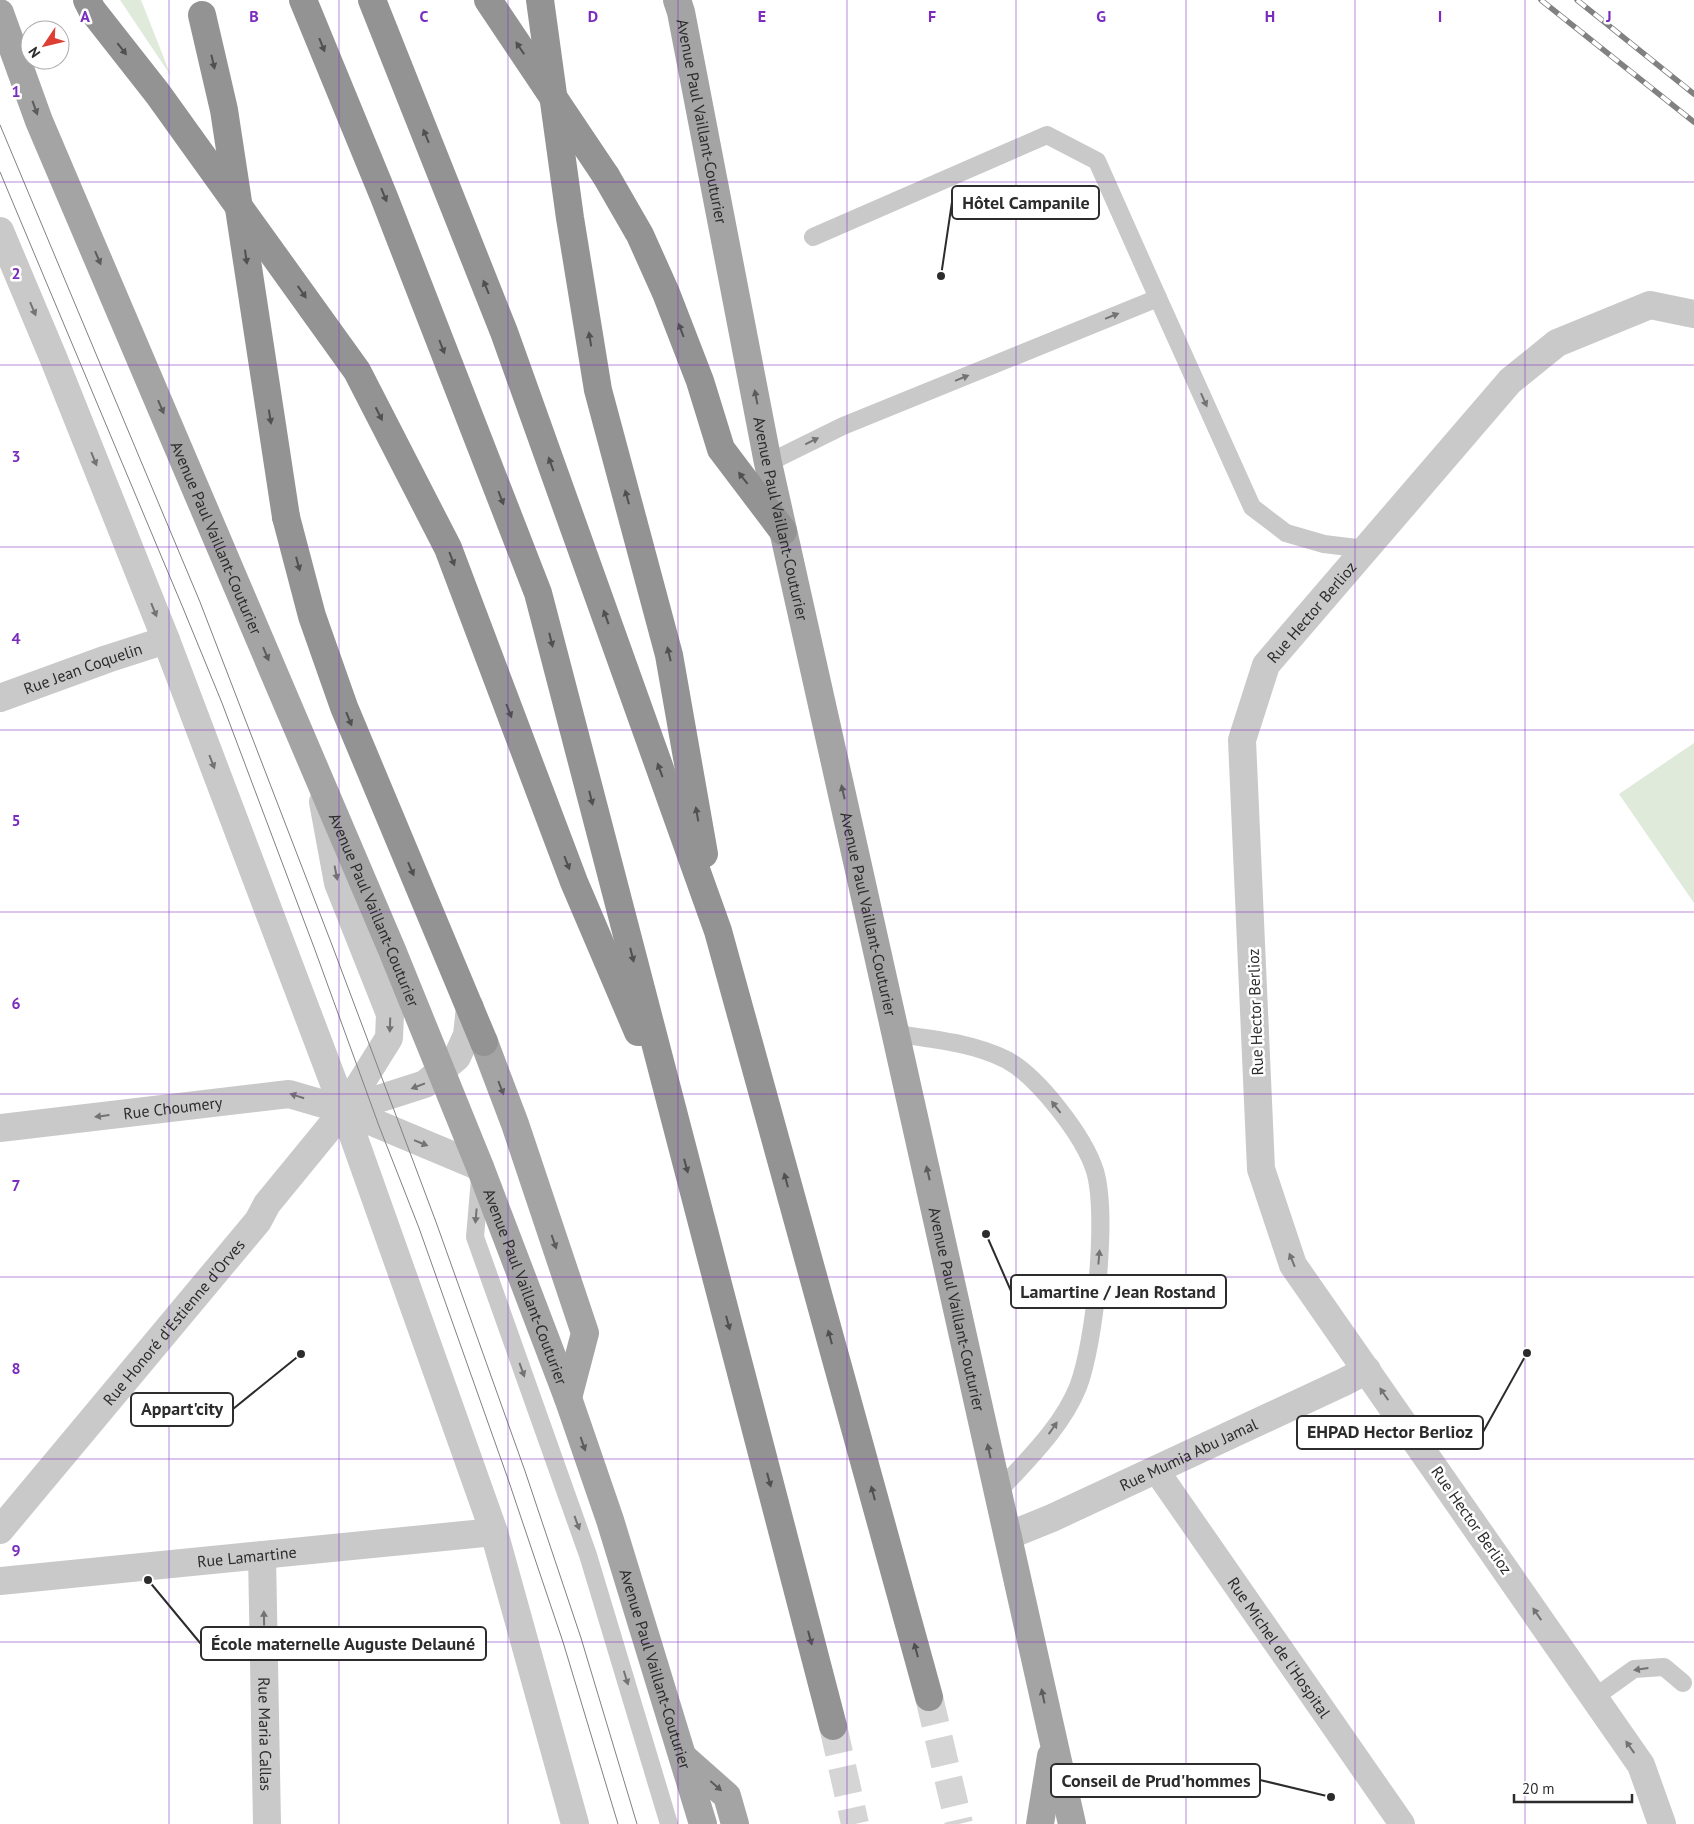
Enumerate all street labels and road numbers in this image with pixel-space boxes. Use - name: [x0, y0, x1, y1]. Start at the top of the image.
- street label: Avenue Paul Vaillant-Couturier: [673, 17, 732, 226]
- street label: Avenue Paul Vaillant-Couturier: [749, 415, 813, 623]
- street label: Avenue Paul Vaillant-Couturier: [167, 438, 267, 638]
- street label: Rue Hector Berlioz: [1262, 557, 1361, 667]
- street label: Rue Jean Coquelin: [21, 638, 145, 699]
- street label: Avenue Paul Vaillant-Couturier: [325, 810, 424, 1010]
- street label: Avenue Paul Vaillant-Couturier: [836, 810, 901, 1018]
- street label: Rue Hector Berlioz: [1243, 948, 1267, 1076]
- street label: Rue Choumery: [122, 1092, 224, 1123]
- street label: Avenue Paul Vaillant-Couturier: [479, 1186, 572, 1388]
- street label: Avenue Paul Vaillant-Couturier: [925, 1205, 990, 1414]
- street label: Rue Honoré d'Estienne d'Orves: [99, 1235, 249, 1409]
- street label: Rue Mumia Abu Jamal: [1116, 1414, 1261, 1495]
- street label: Rue Hector Berlioz: [1427, 1462, 1517, 1578]
- street label: Rue Lamartine: [196, 1542, 297, 1571]
- street label: Avenue Paul Vaillant-Couturier: [616, 1566, 696, 1772]
- street label: Rue Michel de l'Hospital: [1223, 1573, 1335, 1722]
- street label: Rue Maria Callas: [254, 1677, 276, 1791]

